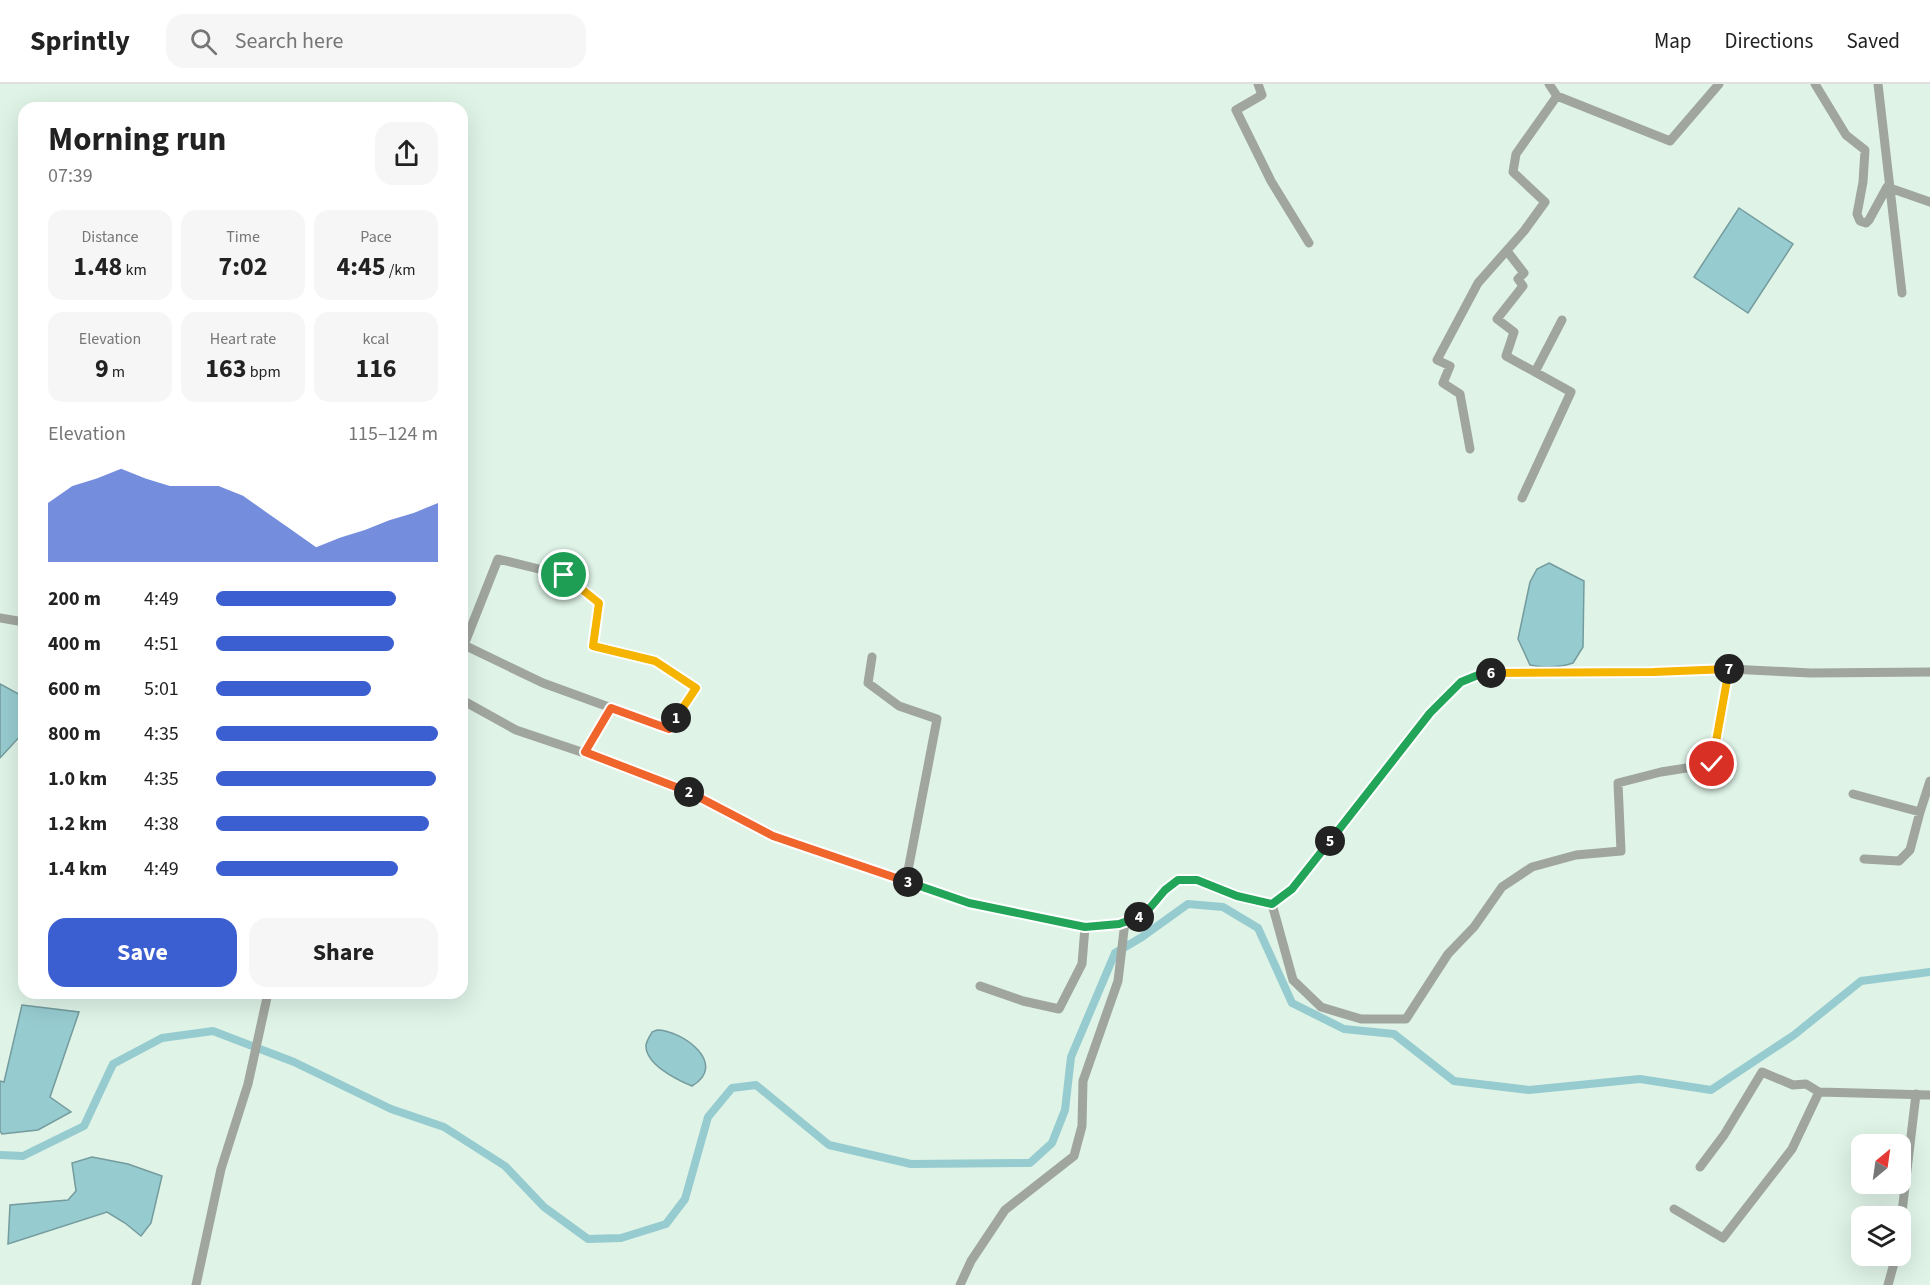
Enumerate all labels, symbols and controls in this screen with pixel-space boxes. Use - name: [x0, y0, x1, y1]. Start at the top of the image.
- search box: [166, 14, 586, 68]
- text: Sprintly: [30, 21, 130, 61]
- icon: search: [187, 25, 220, 58]
- text: Search here: [235, 25, 343, 57]
- text: Map: [1654, 26, 1692, 56]
- text: Directions: [1725, 26, 1813, 56]
- text: Saved: [1846, 26, 1900, 56]
- text: Morning run: [48, 116, 226, 163]
- button: share: [375, 122, 438, 185]
- text: 07:39: [48, 162, 93, 190]
- text: Distance: [82, 226, 138, 248]
- text: Time: [226, 226, 260, 248]
- text: Pace: [360, 226, 392, 248]
- text: 1.48: [73, 248, 122, 285]
- text: 7:02: [219, 248, 267, 285]
- text: 4:45: [337, 248, 386, 285]
- text: km: [122, 259, 147, 281]
- text: /km: [386, 259, 415, 281]
- text: Elevation: [79, 328, 141, 350]
- text: Heart rate: [210, 328, 276, 350]
- text: kcal: [363, 328, 389, 350]
- text: 9: [95, 350, 109, 387]
- text: 163: [205, 350, 246, 387]
- text: 116: [355, 350, 397, 387]
- text: m: [109, 361, 125, 383]
- text: bpm: [246, 361, 281, 383]
- text: Elevation: [48, 420, 126, 448]
- text: 115–124 m: [348, 420, 438, 448]
- pin: [538, 549, 589, 600]
- icon: arrive: [547, 558, 580, 591]
- text: 200 m: [48, 585, 101, 613]
- text: 4:49: [144, 585, 179, 613]
- text: 400 m: [48, 630, 101, 658]
- text: 4:51: [144, 630, 179, 658]
- pin: 7: [1714, 654, 1744, 684]
- pin: 6: [1476, 658, 1506, 688]
- text: 7: [1725, 658, 1733, 680]
- text: 6: [1487, 662, 1495, 684]
- text: 600 m: [48, 675, 101, 703]
- text: 5:01: [144, 675, 179, 703]
- pin: 1: [661, 703, 691, 733]
- text: 1: [672, 707, 680, 729]
- text: 800 m: [48, 720, 101, 748]
- text: 4:35: [144, 720, 179, 748]
- pin: [1686, 738, 1737, 789]
- icon: check: [1695, 747, 1728, 780]
- text: 1.0 km: [48, 765, 107, 793]
- text: 4:35: [144, 765, 179, 793]
- pin: 2: [674, 777, 704, 807]
- text: 2: [685, 781, 693, 803]
- text: 1.2 km: [48, 810, 107, 838]
- text: 4:38: [144, 810, 179, 838]
- pin: 5: [1315, 826, 1345, 856]
- text: 5: [1326, 830, 1334, 852]
- text: 1.4 km: [48, 855, 107, 883]
- text: 4:49: [144, 855, 179, 883]
- pin: 3: [893, 867, 923, 897]
- text: 3: [904, 871, 912, 893]
- pin: 4: [1124, 902, 1154, 932]
- text: 4: [1135, 906, 1143, 928]
- button: Save: [48, 918, 237, 987]
- button: Share: [249, 918, 438, 987]
- north arrow: [1851, 1134, 1911, 1194]
- map controls: [1851, 1134, 1911, 1266]
- button: layers: [1851, 1206, 1911, 1266]

